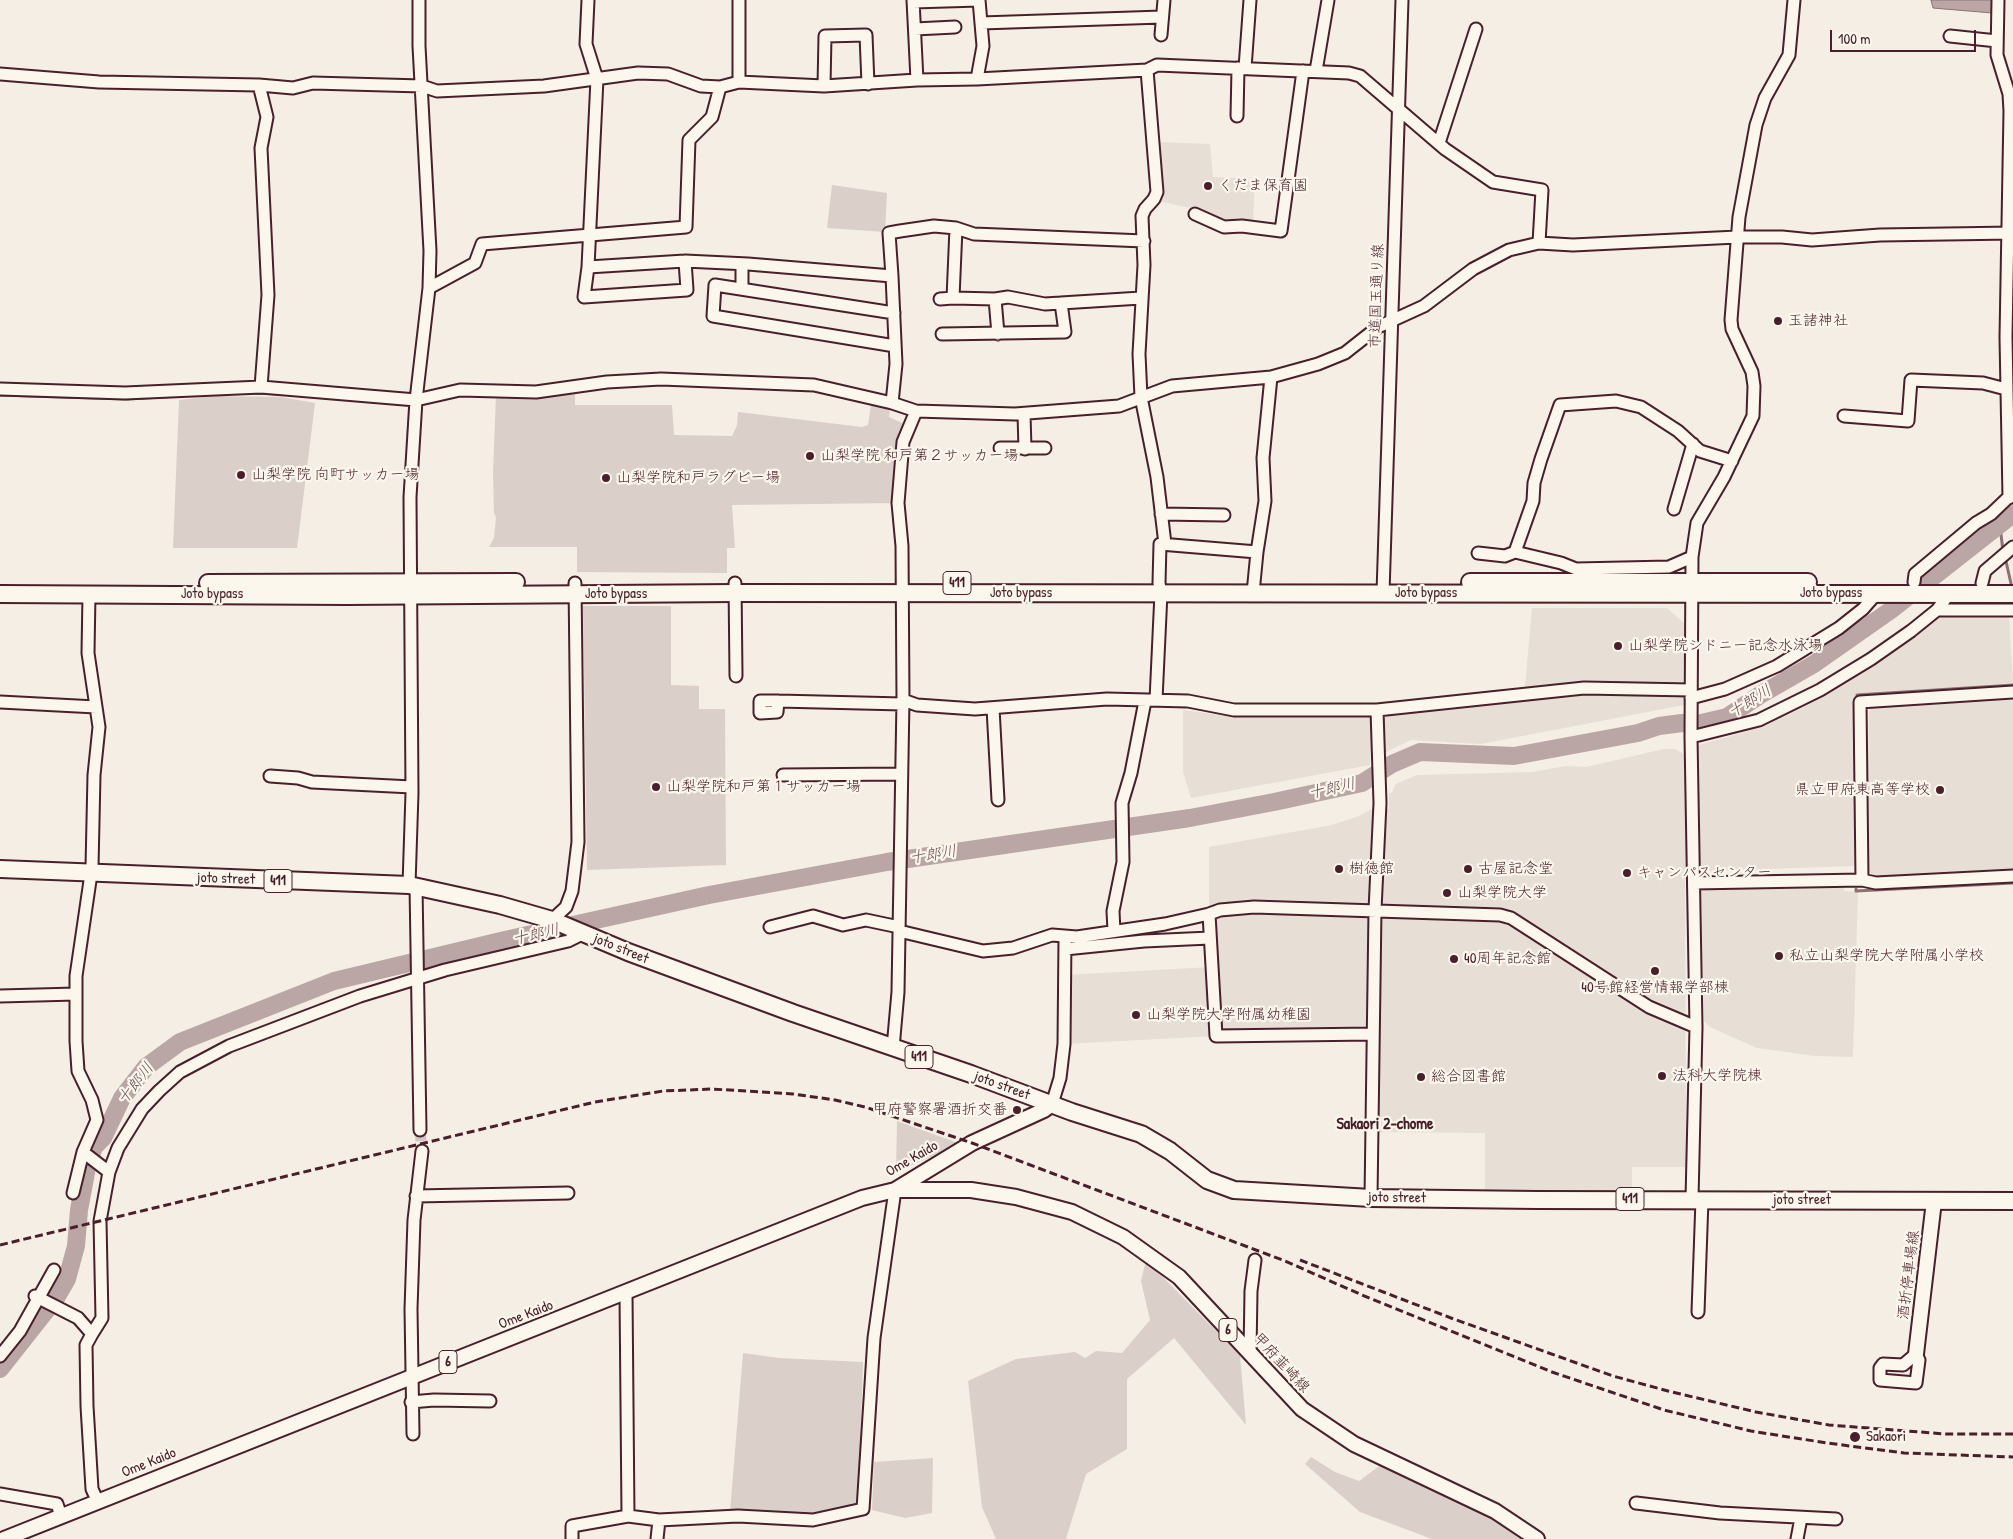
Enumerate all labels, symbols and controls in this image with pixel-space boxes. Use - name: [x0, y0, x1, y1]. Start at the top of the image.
- scale bar: [1833, 20, 1979, 52]
- text: 100 m: [1838, 28, 1871, 49]
- place label: くだま保育園: [1218, 177, 1308, 195]
- marker: くだま保育園: [1202, 180, 1214, 192]
- street label: 市道国玉通り線: [1366, 243, 1388, 349]
- place label: 玉諸神社: [1788, 312, 1848, 330]
- marker: 玉諸神社: [1772, 315, 1784, 327]
- place label: 山梨学院 和戸第２サッカー場: [820, 447, 1018, 465]
- marker: 山梨学院 和戸第２サッカー場: [804, 450, 816, 462]
- place label: 山梨学院 向町サッカー場: [251, 466, 419, 484]
- marker: 山梨学院 向町サッカー場: [235, 469, 247, 481]
- place label: 山梨学院和戸ラグビー場: [616, 469, 780, 487]
- marker: 山梨学院和戸ラグビー場: [600, 472, 612, 484]
- road number: 411: [943, 572, 971, 594]
- street label: Joto bypass: [990, 584, 1052, 602]
- street label: Joto bypass: [1395, 584, 1457, 602]
- street label: Joto bypass: [1800, 584, 1862, 602]
- street label: Joto bypass: [181, 585, 243, 603]
- street label: Joto bypass: [585, 585, 647, 603]
- place label: 山梨学院シドニー記念水泳場: [1628, 637, 1823, 655]
- marker: 山梨学院シドニー記念水泳場: [1612, 640, 1624, 652]
- water label: 十郎川: [1725, 681, 1775, 723]
- water label: 十郎川: [1306, 774, 1358, 804]
- place label: 山梨学院和戸第１サッカー場: [666, 778, 861, 796]
- marker: 山梨学院和戸第１サッカー場: [650, 781, 662, 793]
- place label: 県立甲府東高等学校: [1795, 781, 1930, 799]
- marker: 県立甲府東高等学校: [1934, 784, 1946, 796]
- water label: 十郎川: [908, 842, 958, 868]
- place label: 樹徳館: [1349, 860, 1394, 878]
- place label: 古屋記念堂: [1478, 860, 1553, 878]
- marker: 樹徳館: [1333, 863, 1345, 875]
- marker: 古屋記念堂: [1462, 863, 1474, 875]
- place label: キャンパスセンター: [1637, 864, 1772, 882]
- marker: キャンパスセンター: [1621, 867, 1633, 879]
- street label: joto street: [197, 869, 255, 889]
- road number: 411: [264, 869, 292, 892]
- place label: 山梨学院大学: [1457, 884, 1547, 902]
- marker: 山梨学院大学: [1441, 887, 1453, 899]
- water label: 十郎川: [510, 920, 562, 950]
- street label: joto street: [591, 930, 651, 968]
- place label: 私立山梨学院大学附属小学校: [1789, 947, 1984, 965]
- place label: 40周年記念館: [1464, 950, 1551, 968]
- marker: 私立山梨学院大学附属小学校: [1773, 950, 1785, 962]
- marker: 40周年記念館: [1448, 953, 1460, 965]
- marker: 40号館経営情報学部棟: [1649, 965, 1661, 977]
- place label: 40号館経営情報学部棟: [1581, 979, 1729, 997]
- place label: 山梨学院大学附属幼稚園: [1146, 1006, 1311, 1024]
- marker: 山梨学院大学附属幼稚園: [1130, 1009, 1142, 1021]
- road number: 411: [905, 1046, 933, 1068]
- water label: 十郎川: [114, 1059, 158, 1109]
- place label: 法科大学院棟: [1672, 1067, 1762, 1085]
- street label: joto street: [972, 1068, 1032, 1104]
- place label: 総合図書館: [1431, 1068, 1506, 1086]
- marker: 法科大学院棟: [1656, 1070, 1668, 1082]
- marker: 総合図書館: [1415, 1071, 1427, 1083]
- place label: 甲府警察署酒折交番: [872, 1101, 1007, 1119]
- marker: 甲府警察署酒折交番: [1011, 1104, 1023, 1116]
- district label: Sakaori 2-chome: [1337, 1115, 1433, 1135]
- street label: Ome Kaido: [883, 1137, 941, 1181]
- street label: joto street: [1368, 1188, 1426, 1208]
- road number: 411: [1616, 1188, 1644, 1210]
- street label: joto street: [1773, 1191, 1831, 1209]
- street label: 酒折停車場線: [1895, 1229, 1923, 1321]
- street label: Ome Kaido: [496, 1296, 556, 1334]
- road number: 6: [1219, 1318, 1237, 1342]
- street label: 甲府韮崎線: [1249, 1329, 1313, 1397]
- road number: 6: [439, 1350, 457, 1374]
- place label: Sakaori: [1866, 1428, 1906, 1446]
- marker: Sakaori: [1848, 1430, 1862, 1444]
- street label: Ome Kaido: [119, 1444, 179, 1482]

